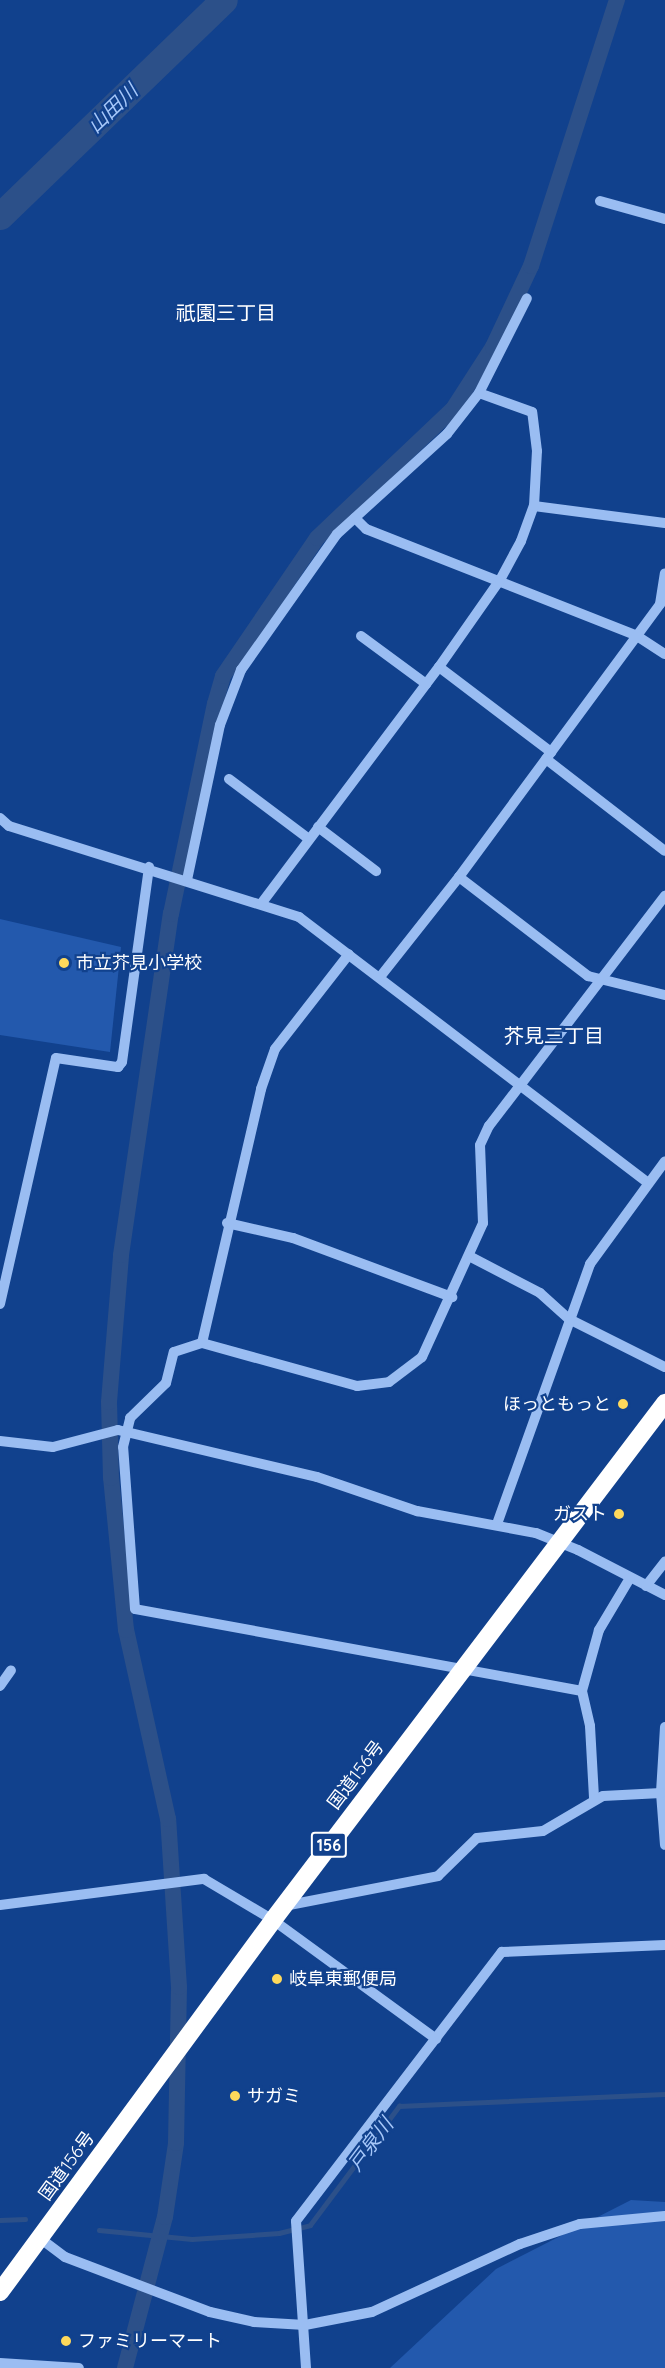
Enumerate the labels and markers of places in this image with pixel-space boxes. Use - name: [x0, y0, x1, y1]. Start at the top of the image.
- place label: 市立芥見小学校: [76, 952, 202, 974]
- marker: 市立芥見小学校: [57, 956, 71, 970]
- place label: ほっともっと: [503, 1393, 611, 1415]
- marker: ほっともっと: [616, 1397, 630, 1411]
- place label: ガスト: [553, 1503, 607, 1525]
- marker: ガスト: [612, 1507, 626, 1521]
- place label: 岐阜東郵便局: [289, 1968, 397, 1990]
- marker: 岐阜東郵便局: [270, 1972, 284, 1986]
- place label: サガミ: [247, 2085, 301, 2107]
- marker: サガミ: [228, 2089, 242, 2103]
- place label: ファミリーマート: [78, 2330, 222, 2352]
- marker: ファミリーマート: [59, 2334, 73, 2348]

